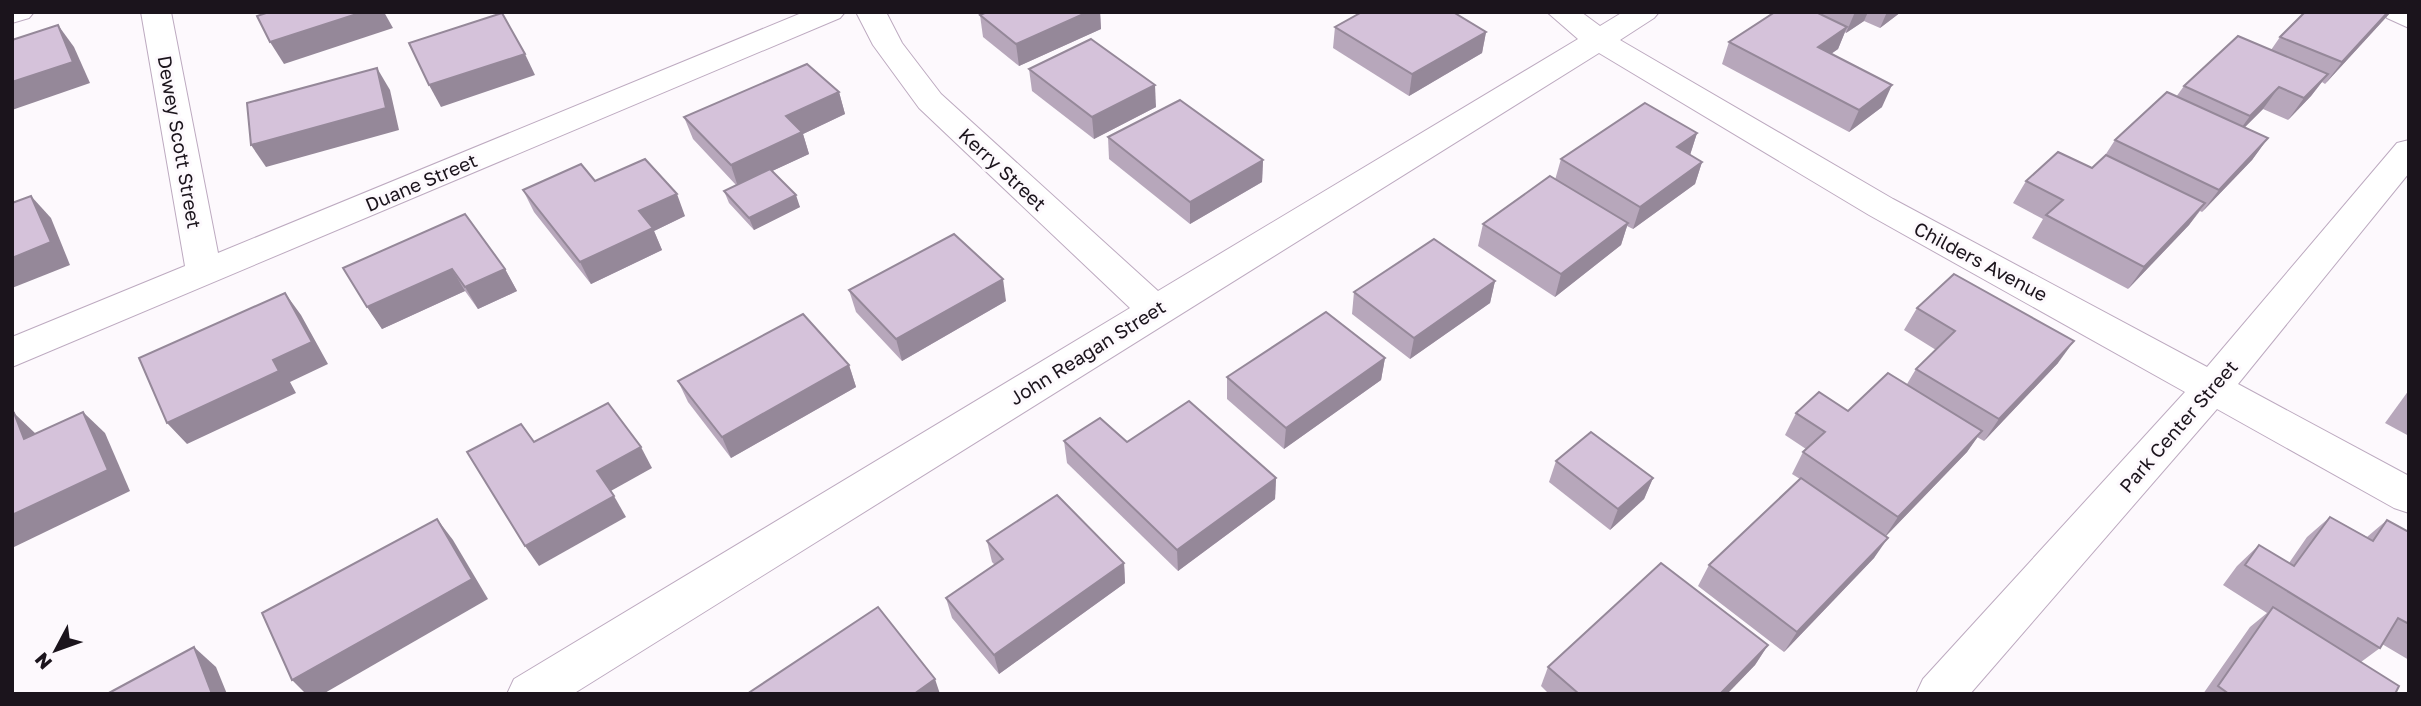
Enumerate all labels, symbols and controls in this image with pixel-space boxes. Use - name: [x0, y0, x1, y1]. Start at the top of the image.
- street label: Dewey Scott Street: [153, 54, 207, 230]
- street label: Kerry Street: [955, 123, 1051, 215]
- street label: Duane Street: [362, 148, 480, 216]
- street label: Childers Avenue: [1910, 216, 2052, 306]
- street label: John Reagan Street: [1005, 295, 1169, 409]
- street label: Park Center Street: [2114, 355, 2242, 497]
- north arrow: [21, 615, 91, 685]
- text: N: [29, 648, 56, 674]

